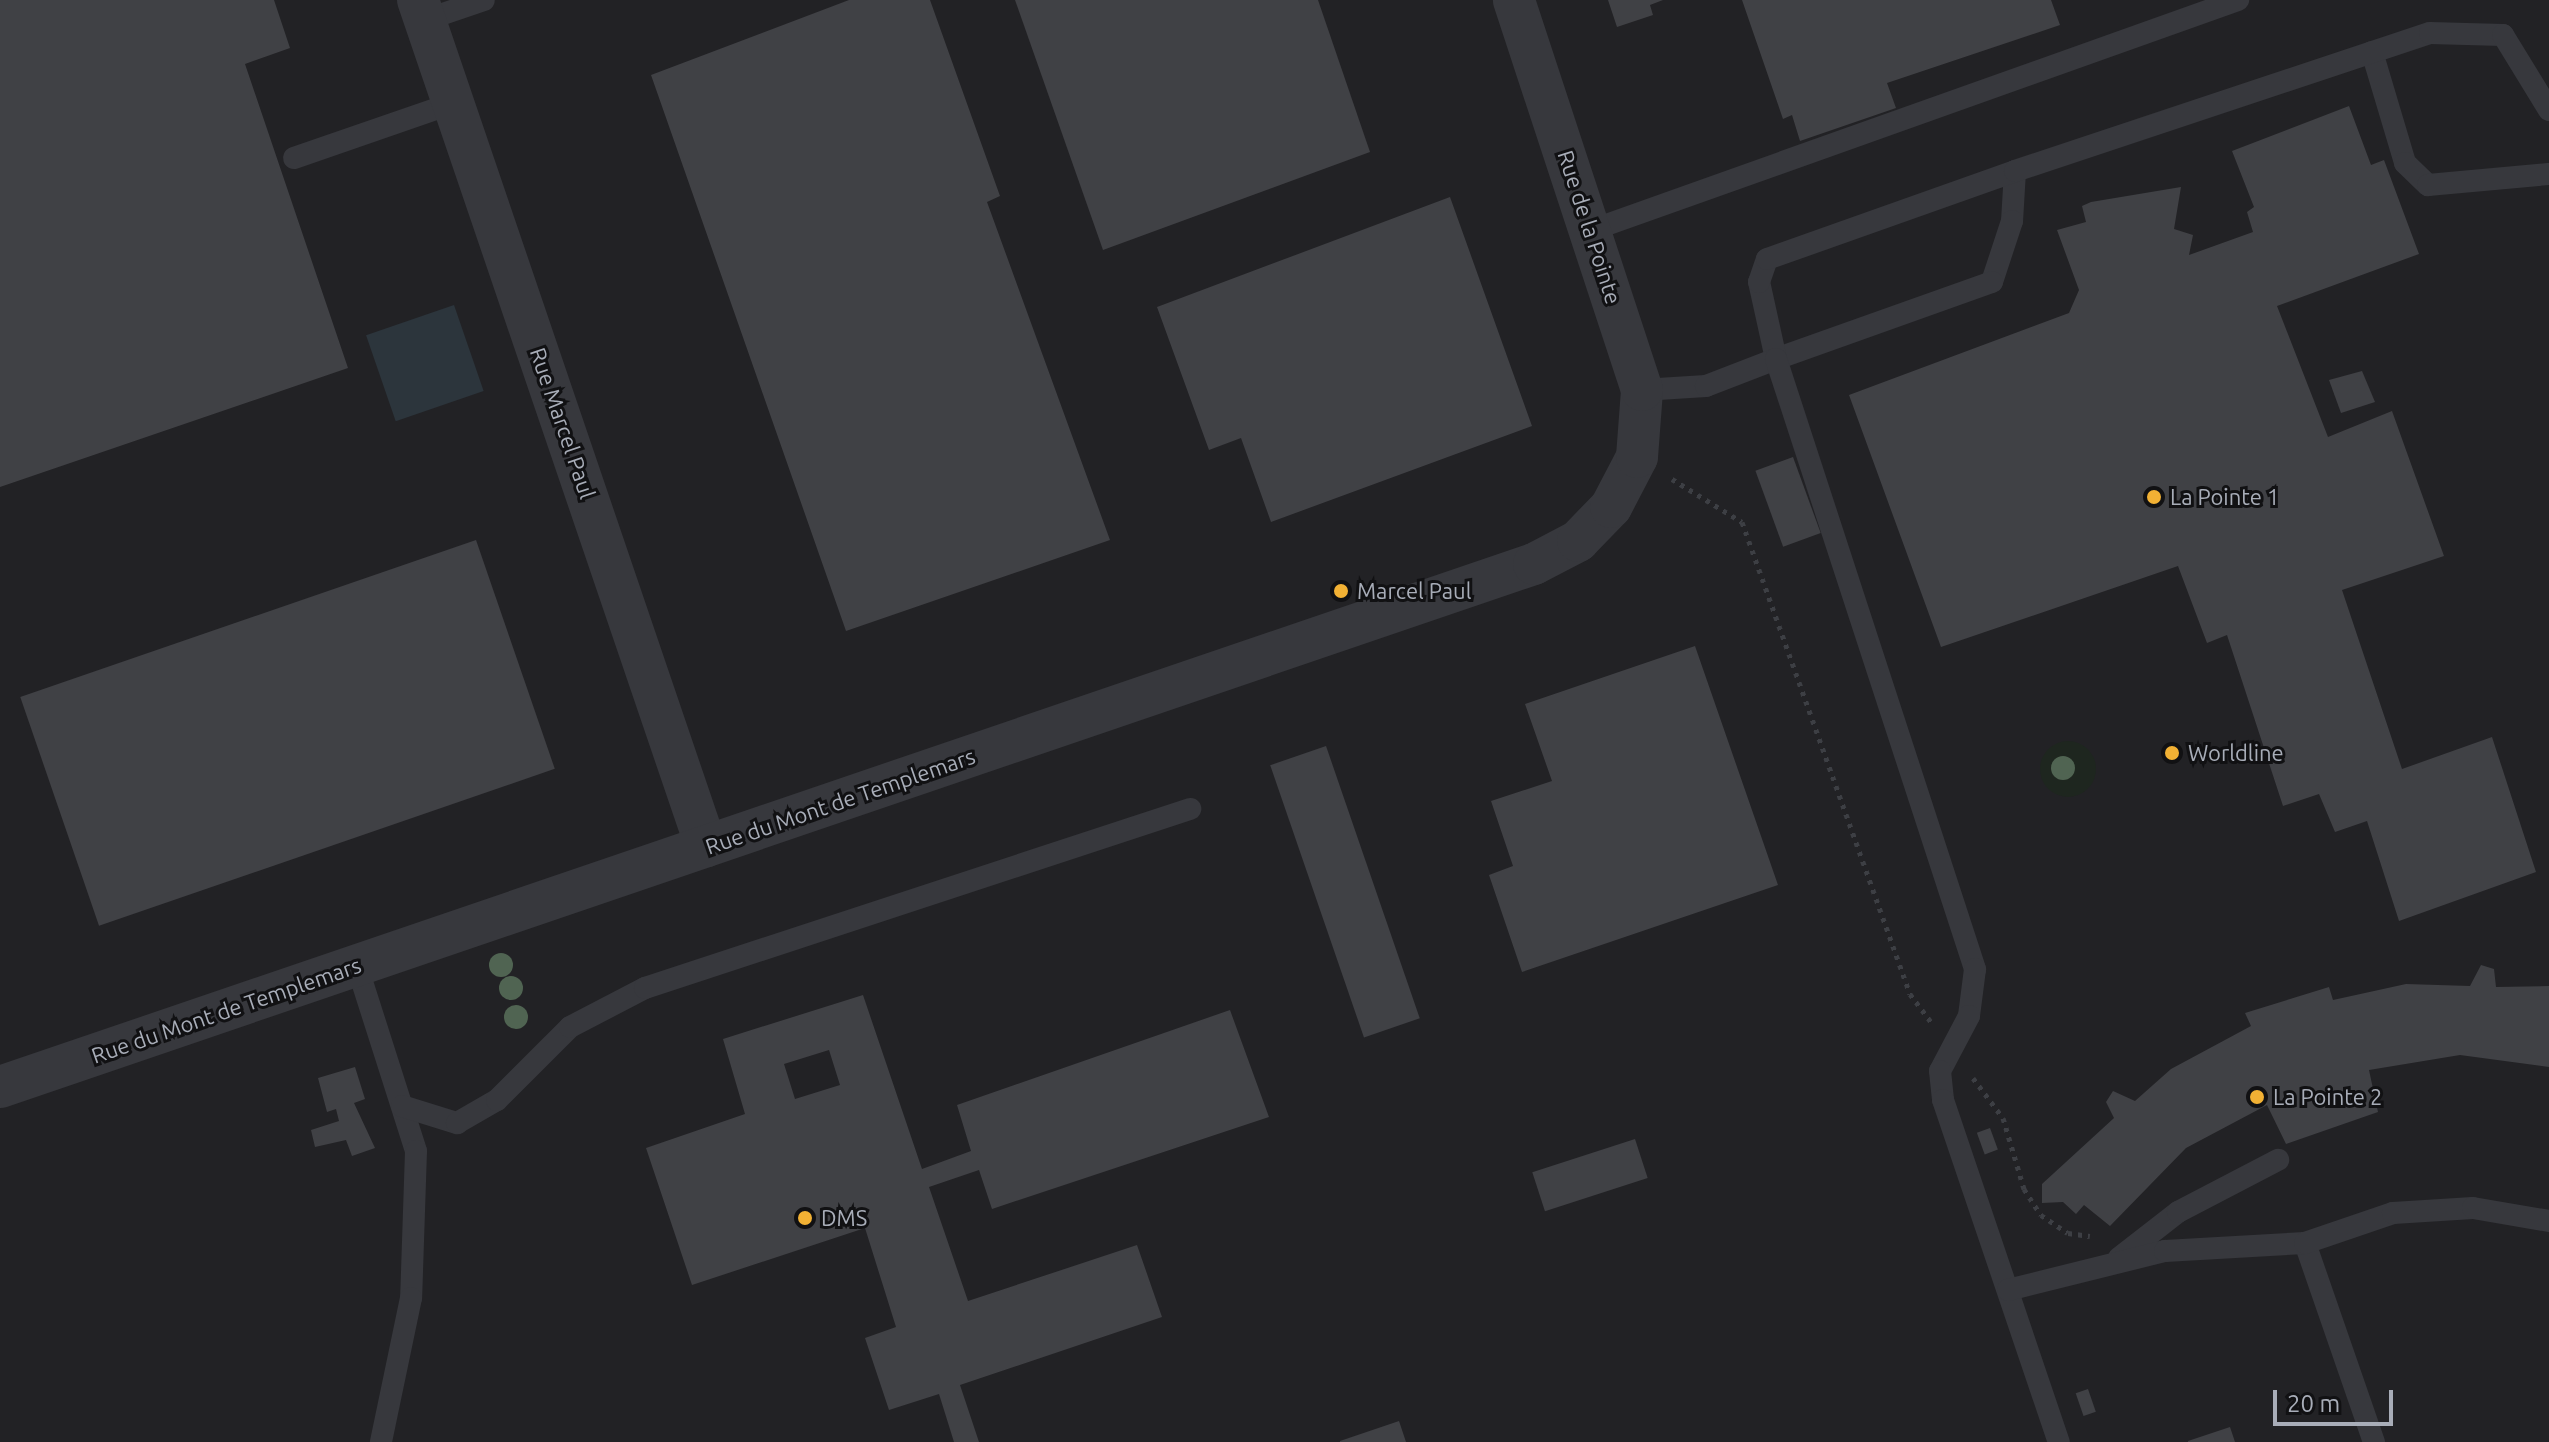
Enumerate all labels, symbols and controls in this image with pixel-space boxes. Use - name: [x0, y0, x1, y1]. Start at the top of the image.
- street label: Rue de la Pointe: [1553, 147, 1627, 307]
- street label: Rue Marcel Paul: [525, 344, 601, 502]
- place label: La Pointe 1: [2170, 484, 2279, 510]
- marker: La Pointe 1: [2145, 488, 2163, 506]
- place label: Marcel Paul: [1357, 578, 1471, 604]
- marker: Marcel Paul: [1332, 582, 1350, 600]
- place label: Worldline: [2188, 740, 2284, 766]
- street label: Rue du Mont de Templemars: [702, 742, 978, 860]
- marker: Worldline: [2163, 744, 2181, 762]
- street label: Rue du Mont de Templemars: [88, 951, 364, 1069]
- place label: La Pointe 2: [2273, 1084, 2382, 1110]
- marker: La Pointe 2: [2248, 1088, 2266, 1106]
- place label: DMS: [821, 1205, 867, 1231]
- marker: DMS: [796, 1209, 814, 1227]
- scale bar: [2277, 1374, 2397, 1424]
- text: 20 m: [2287, 1390, 2340, 1417]

